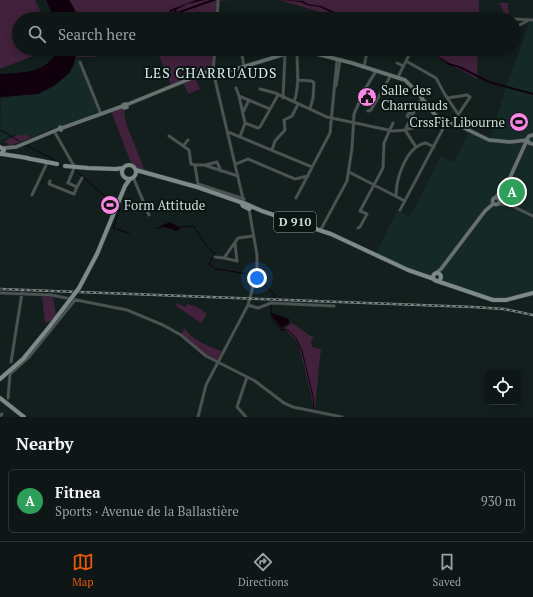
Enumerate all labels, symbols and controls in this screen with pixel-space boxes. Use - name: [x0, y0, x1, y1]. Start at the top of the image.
- search box: [12, 12, 521, 56]
- icon: search: [26, 23, 48, 45]
- text: Search here: [58, 24, 136, 44]
- district label: LES CHARRUAUDS: [144, 63, 278, 82]
- place label: Salle des Charruauds: [381, 81, 448, 114]
- public building icon: Salle des Charruauds: [356, 86, 378, 108]
- sports icon: CrssFit Libourne: [508, 111, 530, 133]
- place label: CrssFit Libourne: [409, 113, 505, 131]
- pin: A: [499, 177, 525, 207]
- sports icon: Form Attitude: [99, 194, 121, 216]
- place label: Form Attitude: [124, 196, 205, 214]
- road number: D 910: [274, 212, 316, 232]
- your location: [247, 268, 267, 288]
- map controls: [485, 369, 521, 405]
- button: locate: [485, 369, 521, 405]
- text: Nearby: [16, 432, 74, 455]
- text: Fitnea: [55, 482, 101, 502]
- text: A: [25, 492, 35, 510]
- text: 930 m: [481, 492, 516, 510]
- text: Sports · Avenue de la Ballastière: [55, 502, 239, 520]
- tab: Map: [72, 551, 94, 589]
- tab: Directions: [238, 551, 289, 589]
- tab: Saved: [433, 551, 461, 589]

